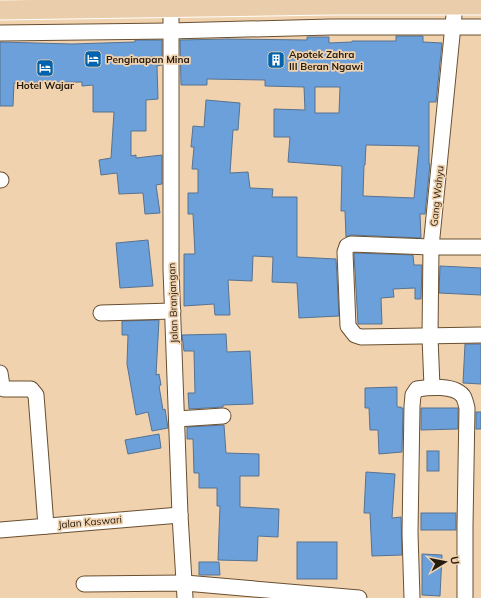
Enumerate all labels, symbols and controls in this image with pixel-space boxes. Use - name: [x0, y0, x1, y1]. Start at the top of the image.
- place label: Apotek Zahra III Beran Ngawi: [289, 48, 363, 73]
- hotel icon: Penginapan Mina: [83, 49, 103, 69]
- building icon: Apotek Zahra III Beran Ngawi: [266, 50, 286, 70]
- place label: Penginapan Mina: [106, 53, 190, 66]
- hotel icon: Hotel Wajar: [35, 58, 55, 78]
- place label: Hotel Wajar: [16, 79, 74, 92]
- street label: Gang Wahyu: [427, 165, 447, 227]
- street label: Jalan Branjangan: [165, 262, 181, 343]
- street label: Jalan Kaswari: [58, 513, 122, 531]
- north arrow: [425, 542, 465, 582]
- text: U: [447, 555, 462, 565]

